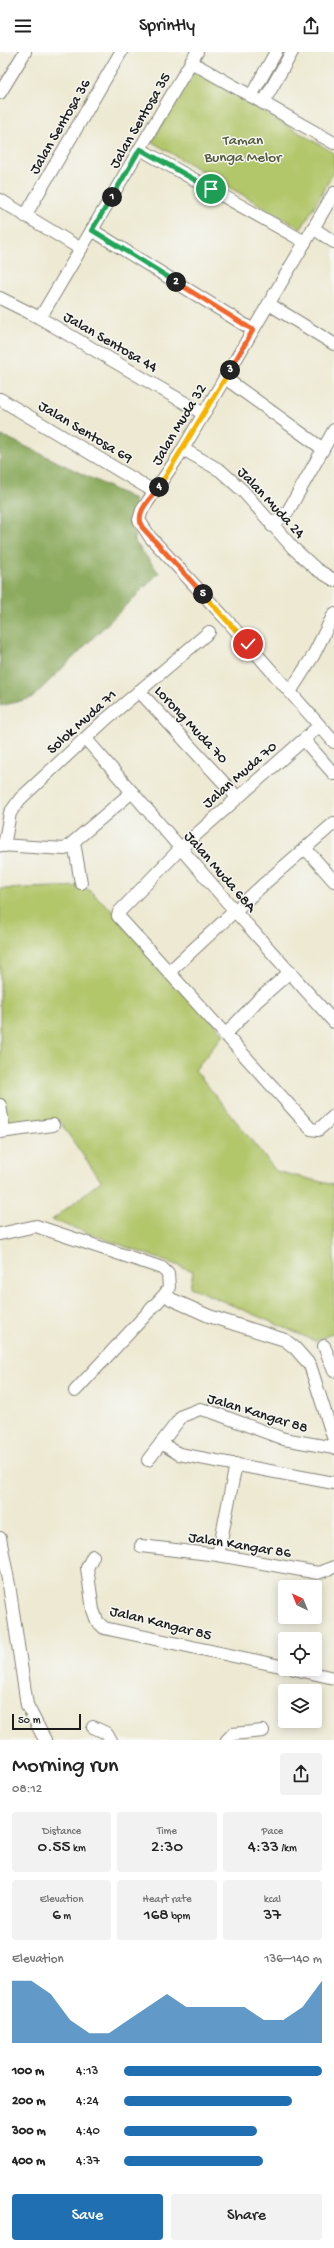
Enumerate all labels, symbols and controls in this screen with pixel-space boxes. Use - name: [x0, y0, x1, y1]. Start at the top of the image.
- icon: menu: [12, 15, 34, 37]
- icon: share: [300, 15, 322, 37]
- text: Sprintly: [139, 16, 195, 37]
- street label: Jalan Sentosa 35: [106, 70, 175, 172]
- street label: Jalan Sentosa 36: [26, 76, 96, 178]
- park label: Taman Bunga Melor: [204, 132, 283, 167]
- pin: [194, 172, 228, 206]
- icon: arrive: [200, 178, 222, 200]
- pin: 1: [102, 187, 122, 207]
- text: 1: [110, 191, 114, 203]
- pin: 2: [166, 272, 186, 292]
- text: 2: [173, 276, 179, 288]
- street label: Jalan Sentosa 44: [60, 308, 160, 377]
- pin: 3: [220, 360, 240, 380]
- text: 3: [227, 364, 233, 376]
- street label: Jalan Muda 32: [148, 381, 211, 469]
- street label: Jalan Sentosa 69: [35, 397, 136, 468]
- street label: Jalan Muda 24: [233, 464, 308, 543]
- pin: 4: [149, 477, 169, 497]
- text: 4: [156, 481, 162, 493]
- pin: 5: [193, 584, 213, 604]
- text: 5: [200, 588, 206, 600]
- pin: [231, 627, 265, 661]
- icon: check: [237, 633, 259, 655]
- street label: Lorong Muda 70: [150, 683, 232, 768]
- street label: Solok Muda 71: [44, 686, 121, 759]
- street label: Jalan Muda 70: [199, 738, 282, 813]
- street label: Jalan Muda 68A: [179, 828, 260, 917]
- street label: Jalan Kangar 88: [205, 1390, 310, 1438]
- street label: Jalan Kangar 86: [187, 1529, 293, 1563]
- north arrow: [278, 1580, 322, 1624]
- map controls: [278, 1580, 322, 1728]
- street label: Jalan Kangar 85: [108, 1603, 213, 1645]
- button: locate: [278, 1632, 322, 1676]
- button: layers: [278, 1684, 322, 1728]
- scale bar: [12, 1712, 81, 1731]
- text: 50 m: [18, 1715, 40, 1727]
- button: share: [280, 1753, 322, 1795]
- text: Morning run: [12, 1754, 118, 1780]
- text: 08:12: [12, 1782, 42, 1797]
- text: Distance: [42, 1826, 81, 1838]
- text: Time: [157, 1826, 177, 1838]
- text: Pace: [262, 1826, 283, 1838]
- text: 0.55: [38, 1838, 70, 1858]
- text: 2:30: [151, 1838, 183, 1858]
- text: 4:33: [248, 1838, 279, 1858]
- text: km: [70, 1843, 86, 1855]
- text: /km: [279, 1843, 297, 1855]
- text: Elevation: [40, 1894, 84, 1906]
- text: Heart rate: [142, 1894, 192, 1906]
- text: kcal: [264, 1894, 281, 1906]
- text: 6: [52, 1906, 61, 1926]
- text: 168: [144, 1906, 169, 1926]
- text: 37: [263, 1906, 281, 1926]
- text: m: [61, 1911, 71, 1923]
- text: bpm: [169, 1911, 190, 1923]
- text: Elevation: [12, 1952, 64, 1967]
- text: 136–140 m: [264, 1952, 322, 1967]
- text: 100 m: [12, 2064, 44, 2079]
- text: 4:13: [76, 2064, 98, 2079]
- text: 200 m: [12, 2094, 45, 2109]
- text: 4:24: [76, 2094, 99, 2109]
- text: 300 m: [12, 2124, 46, 2139]
- text: 4:40: [76, 2124, 100, 2139]
- text: 400 m: [12, 2154, 45, 2169]
- text: 4:37: [76, 2154, 100, 2169]
- button: Save: [12, 2194, 163, 2240]
- button: Share: [171, 2194, 322, 2240]

